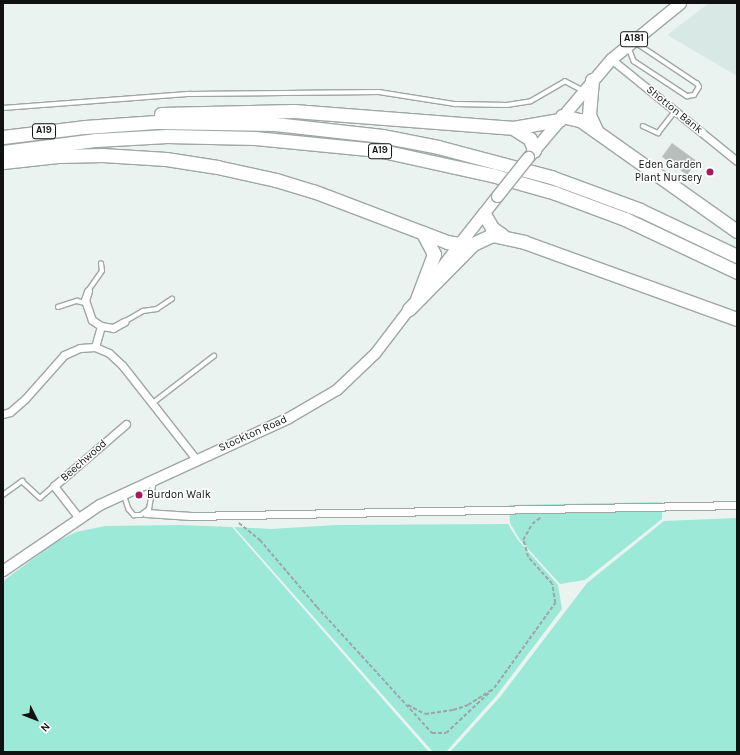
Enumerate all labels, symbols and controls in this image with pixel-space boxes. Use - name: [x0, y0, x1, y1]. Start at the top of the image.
- road number: A181: [620, 31, 648, 47]
- street label: Shotton Bank: [643, 83, 705, 137]
- road number: A19: [32, 123, 56, 139]
- road number: A19: [368, 143, 392, 159]
- place label: Eden Garden Plant Nursery: [635, 159, 702, 185]
- marker: Eden Garden Plant Nursery: [705, 167, 715, 177]
- street label: Stockton Road: [217, 413, 289, 455]
- street label: Beechwood: [58, 437, 110, 485]
- place label: Burdon Walk: [147, 488, 211, 502]
- marker: Burdon Walk: [134, 490, 144, 500]
- north arrow: [16, 699, 56, 739]
- text: N: [38, 720, 53, 735]

